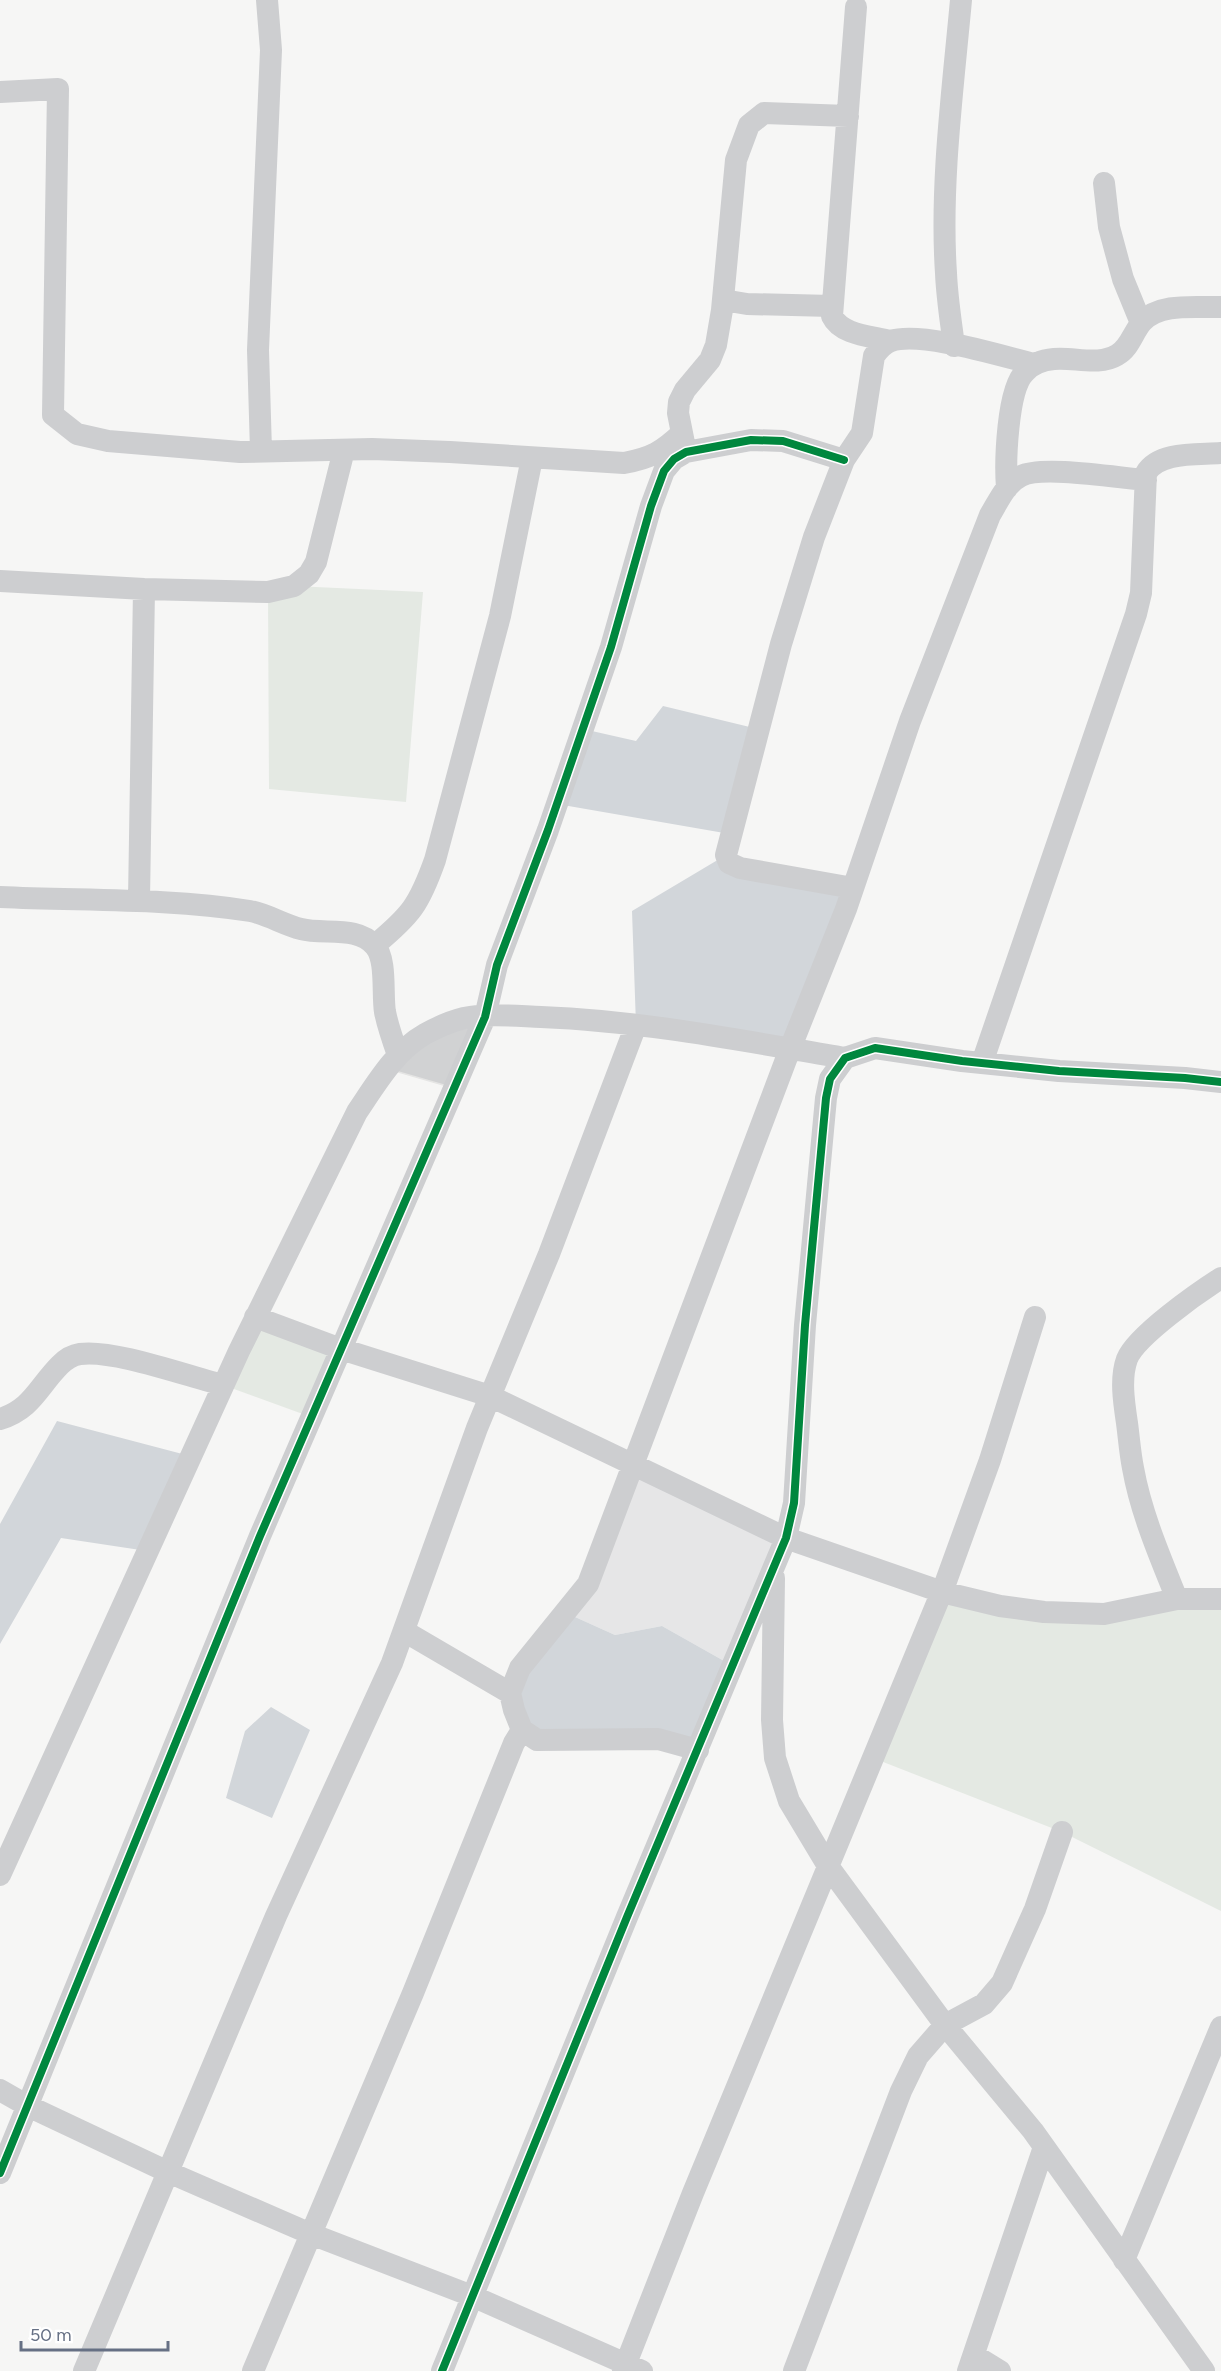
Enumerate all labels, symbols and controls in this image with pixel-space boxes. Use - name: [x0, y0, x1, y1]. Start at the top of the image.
- scale bar: [21, 2314, 168, 2352]
- text: 50 m: [30, 2324, 72, 2346]

